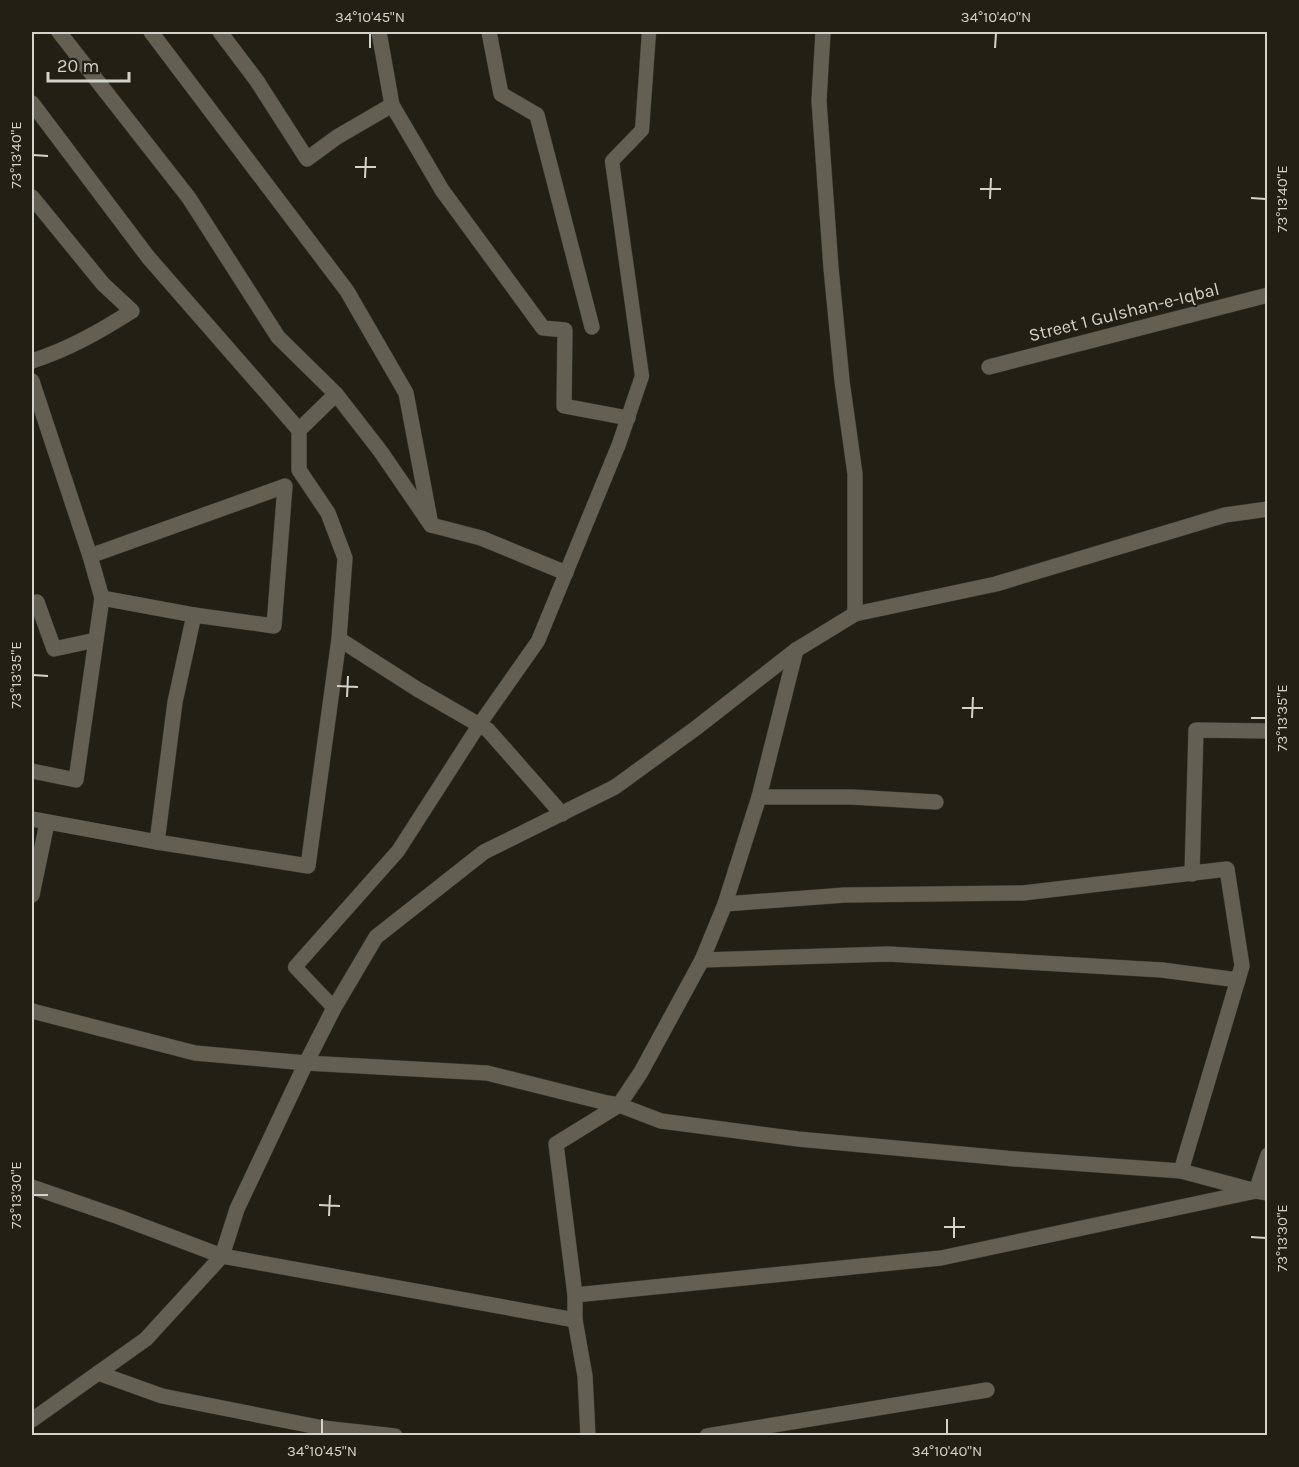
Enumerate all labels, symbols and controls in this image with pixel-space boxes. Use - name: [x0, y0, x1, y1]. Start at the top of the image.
- text: 34°10'45"N: [335, 8, 405, 26]
- text: 34°10'40"N: [961, 8, 1031, 26]
- scale bar: [48, 45, 129, 83]
- text: 20 m: [57, 55, 99, 77]
- text: 73°13'40"E: [7, 121, 25, 189]
- text: 73°13'40"E: [1273, 165, 1291, 233]
- street label: Street 1 Gulshan-e-Iqbal: [1027, 278, 1221, 346]
- text: 73°13'35"E: [7, 641, 25, 709]
- text: 73°13'35"E: [1273, 684, 1291, 752]
- text: 73°13'30"E: [7, 1161, 25, 1229]
- text: 73°13'30"E: [1273, 1204, 1291, 1272]
- text: 34°10'45"N: [287, 1442, 357, 1460]
- text: 34°10'40"N: [912, 1442, 982, 1460]

